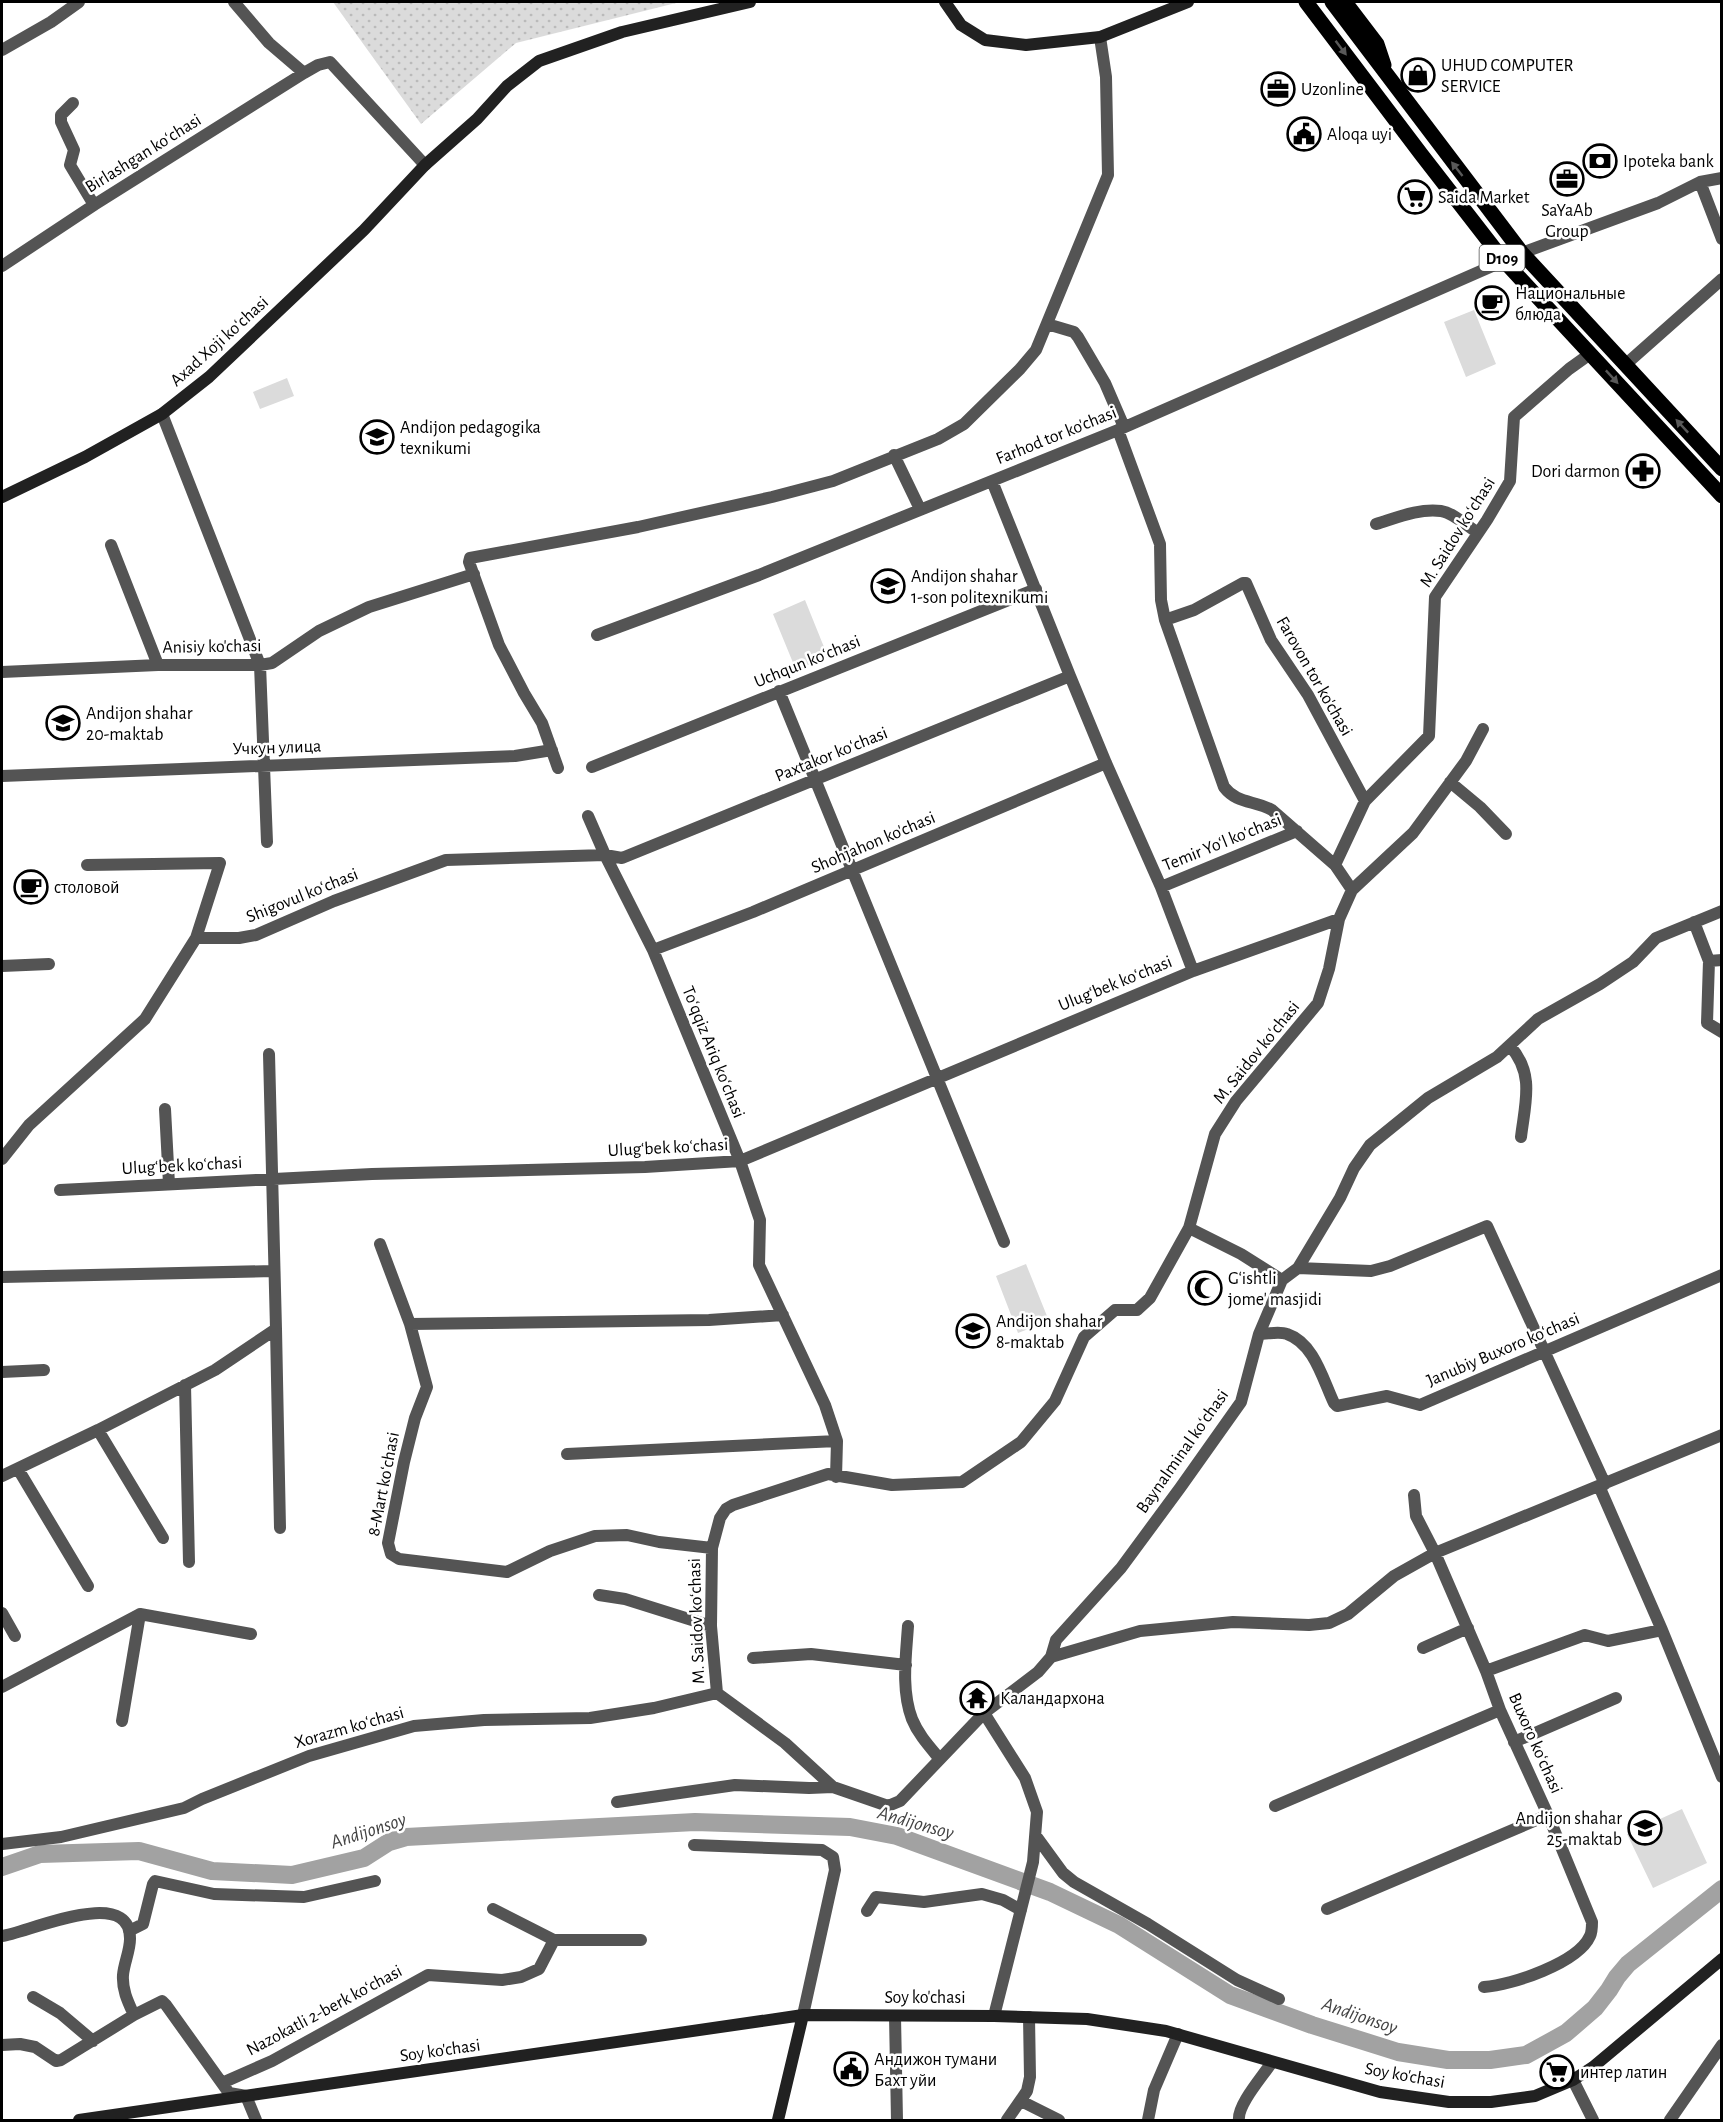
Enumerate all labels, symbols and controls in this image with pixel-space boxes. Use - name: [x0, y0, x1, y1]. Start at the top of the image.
- one-way arrow: [1335, 41, 1347, 56]
- shop icon: UHUD COMPUTER SERVICE: [1400, 57, 1436, 93]
- place label: UHUD COMPUTER SERVICE: [1441, 57, 1574, 96]
- office icon: Uzonline: [1260, 71, 1296, 107]
- place label: Uzonline: [1301, 81, 1364, 99]
- street label: Birlashgan koʻchasi: [82, 111, 205, 197]
- public building icon: Aloqa uyi: [1286, 116, 1322, 152]
- place label: Aloqa uyi: [1327, 126, 1392, 144]
- bank icon: Ipoteka bank: [1582, 143, 1618, 179]
- place label: Ipoteka bank: [1623, 153, 1714, 171]
- one-way arrow: [1451, 161, 1463, 177]
- office icon: SaYaAb Group: [1549, 161, 1585, 197]
- supermarket icon: Saida Market: [1397, 179, 1433, 215]
- place label: Saida Market: [1438, 189, 1530, 207]
- place label: SaYaAb Group: [1541, 202, 1593, 241]
- road number: D109: [1480, 245, 1524, 271]
- cafe icon: Национальные блюда: [1474, 285, 1510, 321]
- place label: Национальные блюда: [1515, 285, 1625, 324]
- street label: Axad Xoji koʻchasi: [167, 293, 272, 390]
- one-way arrow: [1604, 370, 1618, 384]
- street label: Farhod tor ko'chasi: [993, 404, 1119, 468]
- school or university icon: Andijon pedagogika texnikumi: [359, 419, 395, 455]
- place label: Andijon pedagogika texnikumi: [400, 419, 541, 458]
- one-way arrow: [1676, 419, 1689, 434]
- pharmacy icon: Dori darmon: [1625, 453, 1661, 489]
- place label: Dori darmon: [1531, 463, 1620, 481]
- street label: M. Saidov koʻchasi: [1417, 474, 1499, 591]
- school or university icon: Andijon shahar 1-son politexnikumi: [870, 568, 906, 604]
- place label: Andijon shahar 1-son politexnikumi: [911, 568, 1048, 607]
- street label: Farovon tor ko'chasi: [1273, 614, 1356, 739]
- street label: Uchqun koʻchasi: [752, 632, 863, 691]
- street label: Anisiy ko'chasi: [162, 637, 262, 657]
- school or university icon: Andijon shahar 20-maktab: [45, 705, 81, 741]
- place label: Andijon shahar 20-maktab: [86, 705, 193, 744]
- street label: Paxtakor koʻchasi: [772, 724, 890, 786]
- street label: Учкун улица: [232, 737, 322, 759]
- street label: Shohjahon ko'chasi: [809, 809, 938, 877]
- street label: Temir Yoʻl koʻchasi: [1160, 811, 1284, 875]
- street label: Shigovul koʻchasi: [244, 865, 361, 927]
- cafe icon: столовой: [13, 869, 49, 905]
- place label: столовой: [54, 879, 119, 897]
- street label: Ulugʻbek koʻchasi: [1056, 953, 1175, 1015]
- street label: Toʻqqiz Ariq koʻchasi: [678, 984, 748, 1121]
- street label: M. Saidov koʻchasi: [1210, 998, 1303, 1107]
- street label: Ulugʻbek koʻchasi: [607, 1136, 729, 1160]
- street label: Ulugʻbek koʻchasi: [121, 1154, 243, 1178]
- mosque icon: Gʻishtli jome' masjidi: [1187, 1270, 1223, 1306]
- place label: Gʻishtli jome' masjidi: [1228, 1270, 1322, 1309]
- street label: Janubiy Buxoro koʻchasi: [1424, 1310, 1582, 1390]
- school or university icon: Andijon shahar 8-maktab: [955, 1313, 991, 1349]
- place label: Andijon shahar 8-maktab: [996, 1313, 1103, 1352]
- street label: Baynalminal koʻchasi: [1133, 1386, 1232, 1517]
- street label: 8-Mart koʻchasi: [365, 1431, 403, 1538]
- street label: M. Saidov koʻchasi: [686, 1558, 708, 1684]
- temple icon: Каландархона: [959, 1680, 995, 1716]
- place label: Каландархона: [1000, 1690, 1105, 1708]
- street label: Buxoro koʻchasi: [1505, 1690, 1565, 1796]
- street label: Xorazm koʻchasi: [292, 1704, 406, 1752]
- water label: Andijonsoy: [874, 1802, 957, 1844]
- water label: Andijonsoy: [327, 1809, 409, 1853]
- place label: Andijon shahar 25-maktab: [1515, 1810, 1622, 1849]
- school or university icon: Andijon shahar 25-maktab: [1627, 1810, 1663, 1846]
- street label: Nazokatli 2-berk koʻchasi: [244, 1962, 405, 2060]
- street label: Soy ko'chasi: [884, 1989, 966, 2007]
- water label: Andijonsoy: [1319, 1993, 1401, 2038]
- street label: Soy ko'chasi: [399, 2036, 482, 2066]
- public building icon: Андижон тумани Бахт уйи: [833, 2051, 869, 2087]
- place label: Андижон тумани Бахт уйи: [874, 2051, 997, 2090]
- supermarket icon: интер латин: [1539, 2054, 1575, 2090]
- street label: Soy ko'chasi: [1363, 2060, 1446, 2092]
- place label: интер латин: [1580, 2064, 1667, 2082]

